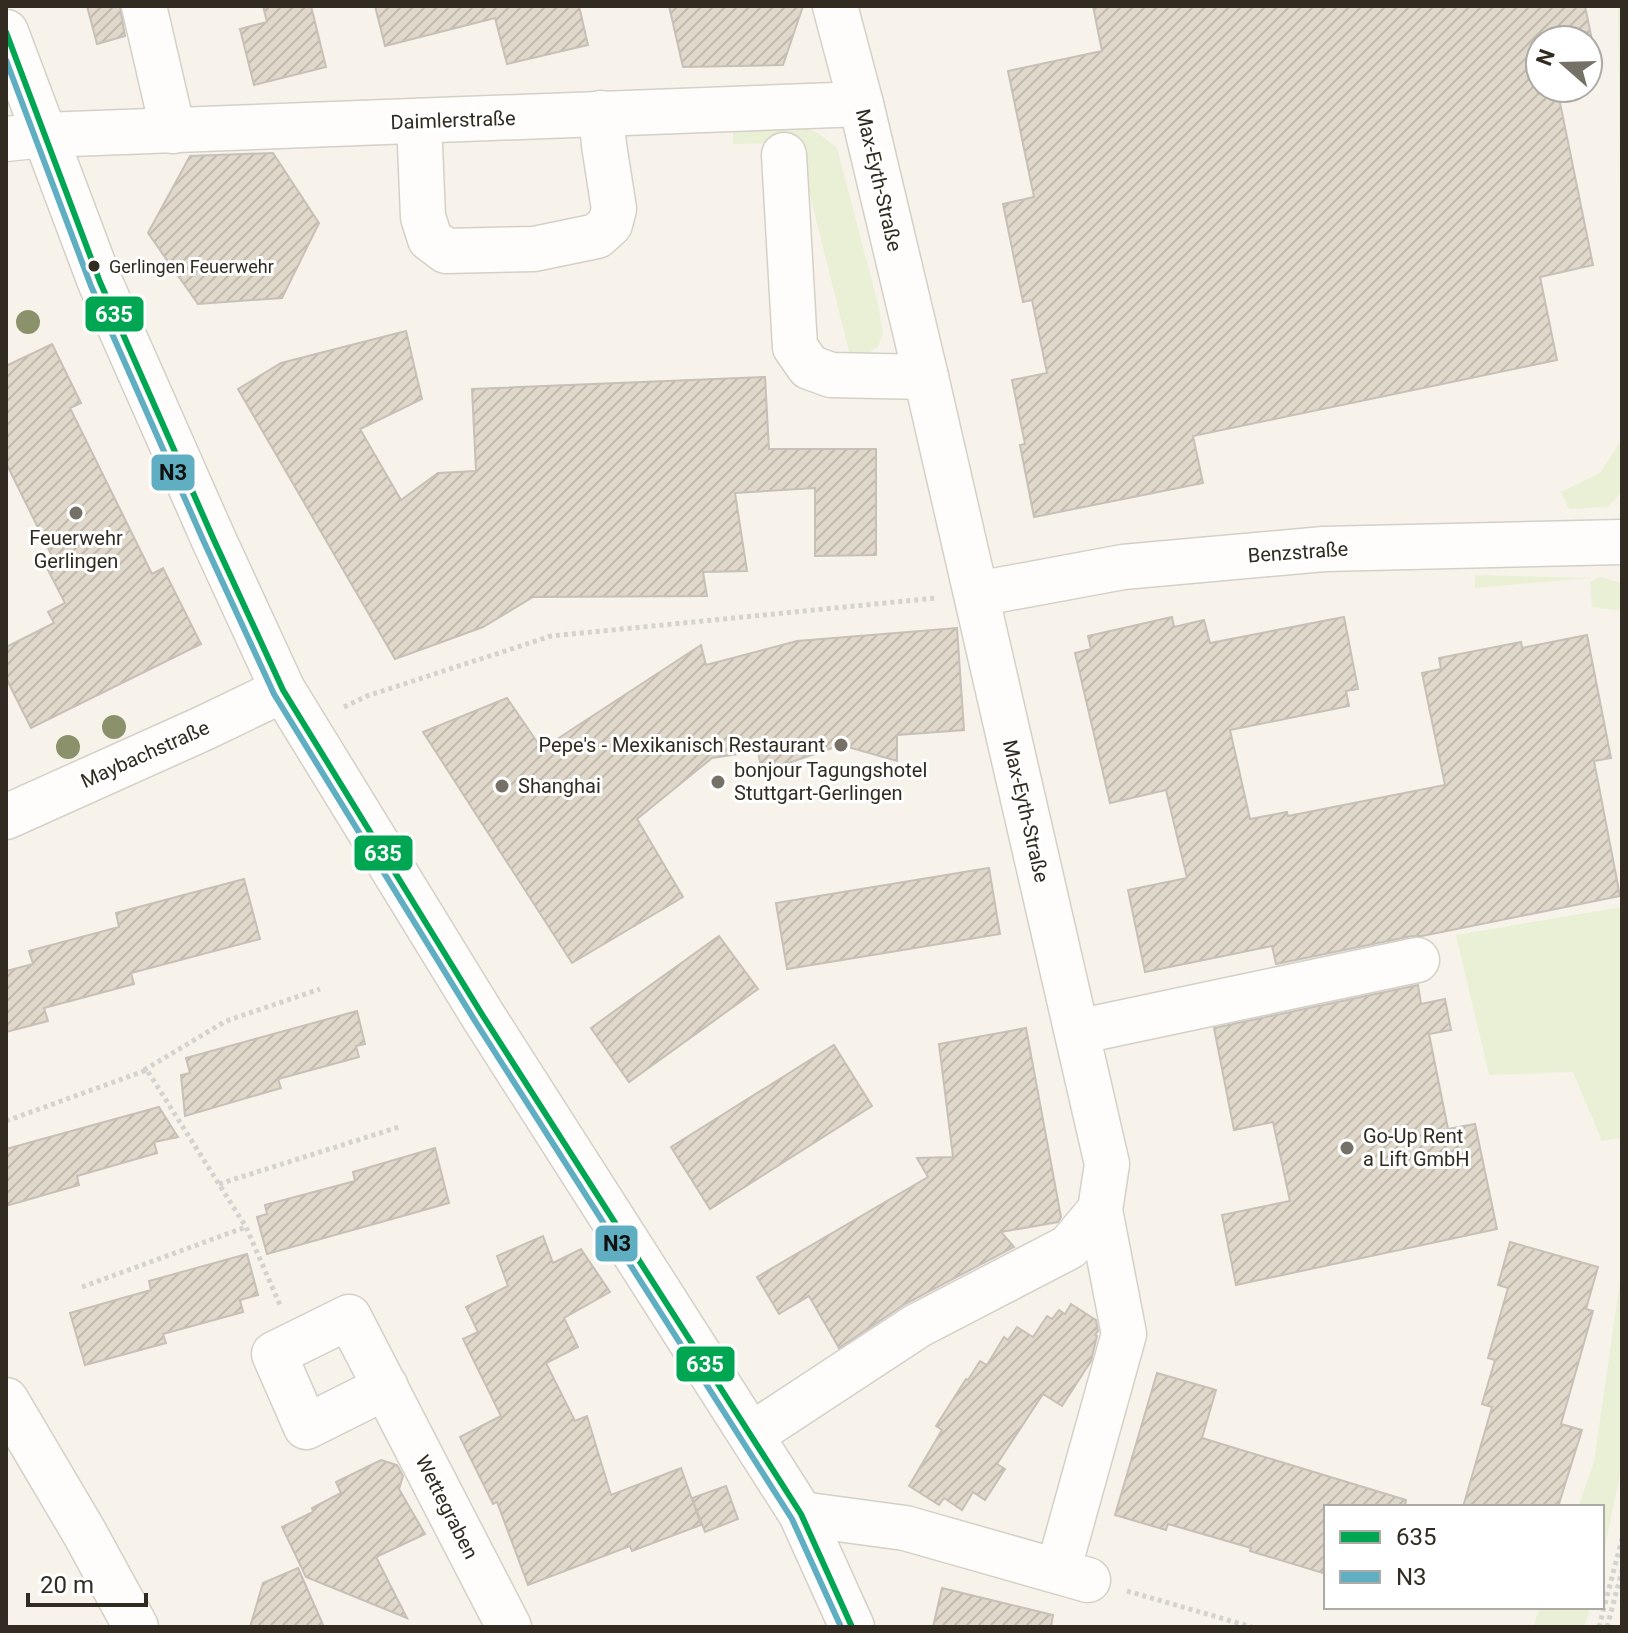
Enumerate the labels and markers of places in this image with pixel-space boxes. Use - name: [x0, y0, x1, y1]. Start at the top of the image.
- place label: Gerlingen Feuerwehr: [109, 256, 274, 277]
- marker: Gerlingen Feuerwehr: [86, 258, 102, 274]
- marker: Feuerwehr Gerlingen: [67, 504, 85, 522]
- place label: Feuerwehr Gerlingen: [29, 526, 123, 573]
- place label: Pepe's - Mexikanisch Restaurant: [539, 733, 825, 757]
- marker: Pepe's - Mexikanisch Restaurant: [832, 736, 850, 754]
- place label: bonjour Tagungshotel Stuttgart-Gerlingen: [734, 758, 927, 805]
- marker: bonjour Tagungshotel Stuttgart-Gerlingen: [709, 773, 727, 791]
- place label: Shanghai: [518, 774, 601, 798]
- marker: Shanghai: [493, 777, 511, 795]
- place label: Go-Up Rent a Lift GmbH: [1363, 1124, 1470, 1171]
- marker: Go-Up Rent a Lift GmbH: [1338, 1139, 1356, 1157]

